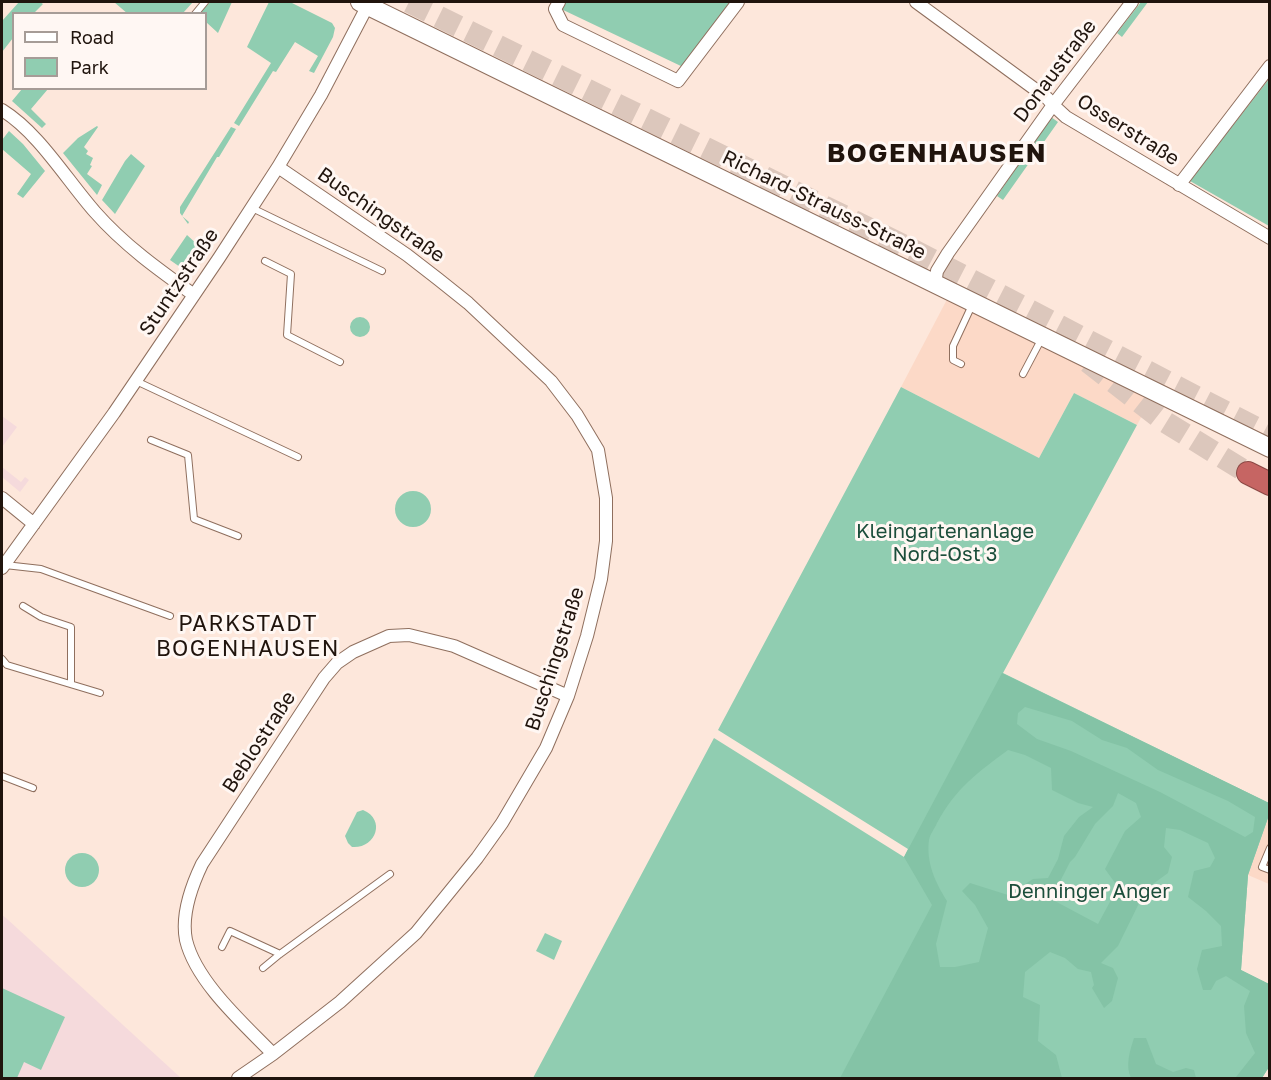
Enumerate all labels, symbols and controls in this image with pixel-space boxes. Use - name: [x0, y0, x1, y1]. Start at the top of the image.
- legend: [12, 12, 207, 90]
- street label: Donaustraße: [1009, 15, 1101, 127]
- text: Road: [70, 26, 114, 48]
- text: Park: [70, 56, 109, 78]
- street label: Osserstraße: [1072, 89, 1184, 171]
- district label: BOGENHAUSEN: [827, 138, 1047, 170]
- street label: Richard-Strauss-Straße: [718, 145, 930, 265]
- street label: Buschingstraße: [313, 162, 449, 268]
- street label: Stuntzstraße: [134, 224, 224, 340]
- park label: Kleingartenanlage Nord-Ost 3: [856, 520, 1034, 567]
- street label: Buschingstraße: [520, 584, 590, 734]
- district label: PARKSTADT BOGENHAUSEN: [156, 611, 340, 662]
- street label: Beblostraße: [217, 687, 301, 797]
- park label: Denninger Anger: [1008, 880, 1170, 904]

